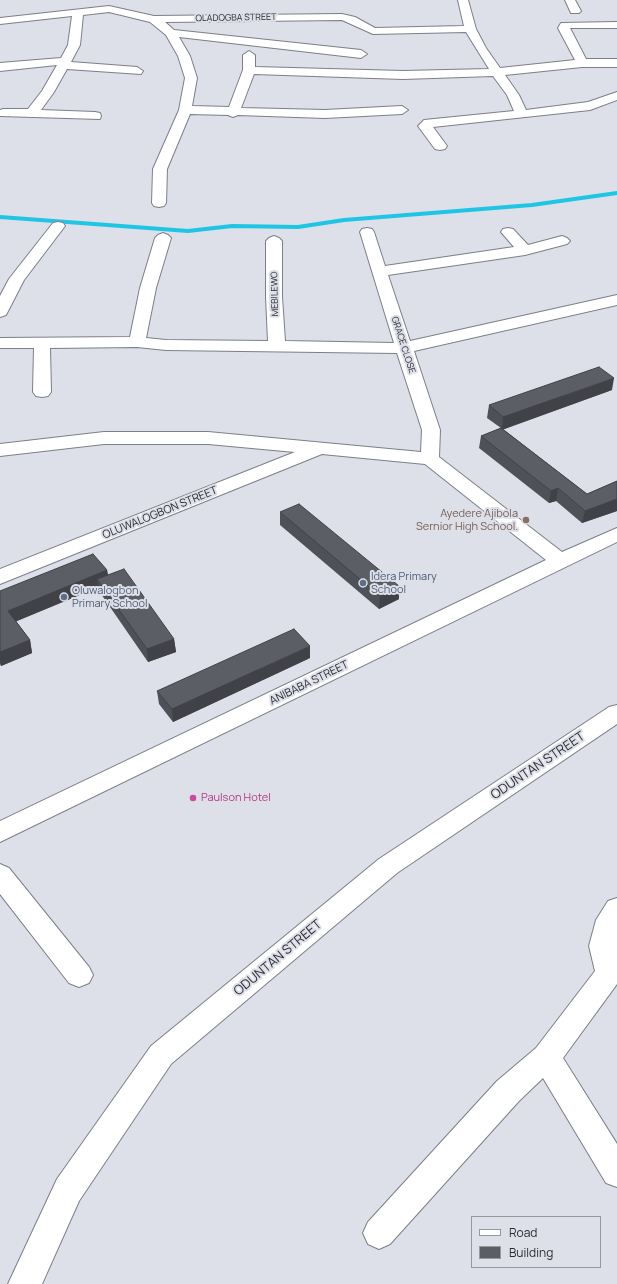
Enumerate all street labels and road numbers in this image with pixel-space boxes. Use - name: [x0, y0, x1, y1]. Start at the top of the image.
- street label: OLADOGBA STREET: [195, 12, 277, 24]
- street label: MEBILEWO: [269, 272, 281, 316]
- street label: GRACE CLOSE: [389, 315, 417, 375]
- street label: OLUWALOGBON STREET: [101, 484, 219, 542]
- street label: ANIBABA STREET: [267, 658, 351, 708]
- street label: ODUNTAN STREET: [488, 729, 588, 803]
- street label: ODUNTAN STREET: [231, 917, 325, 999]

